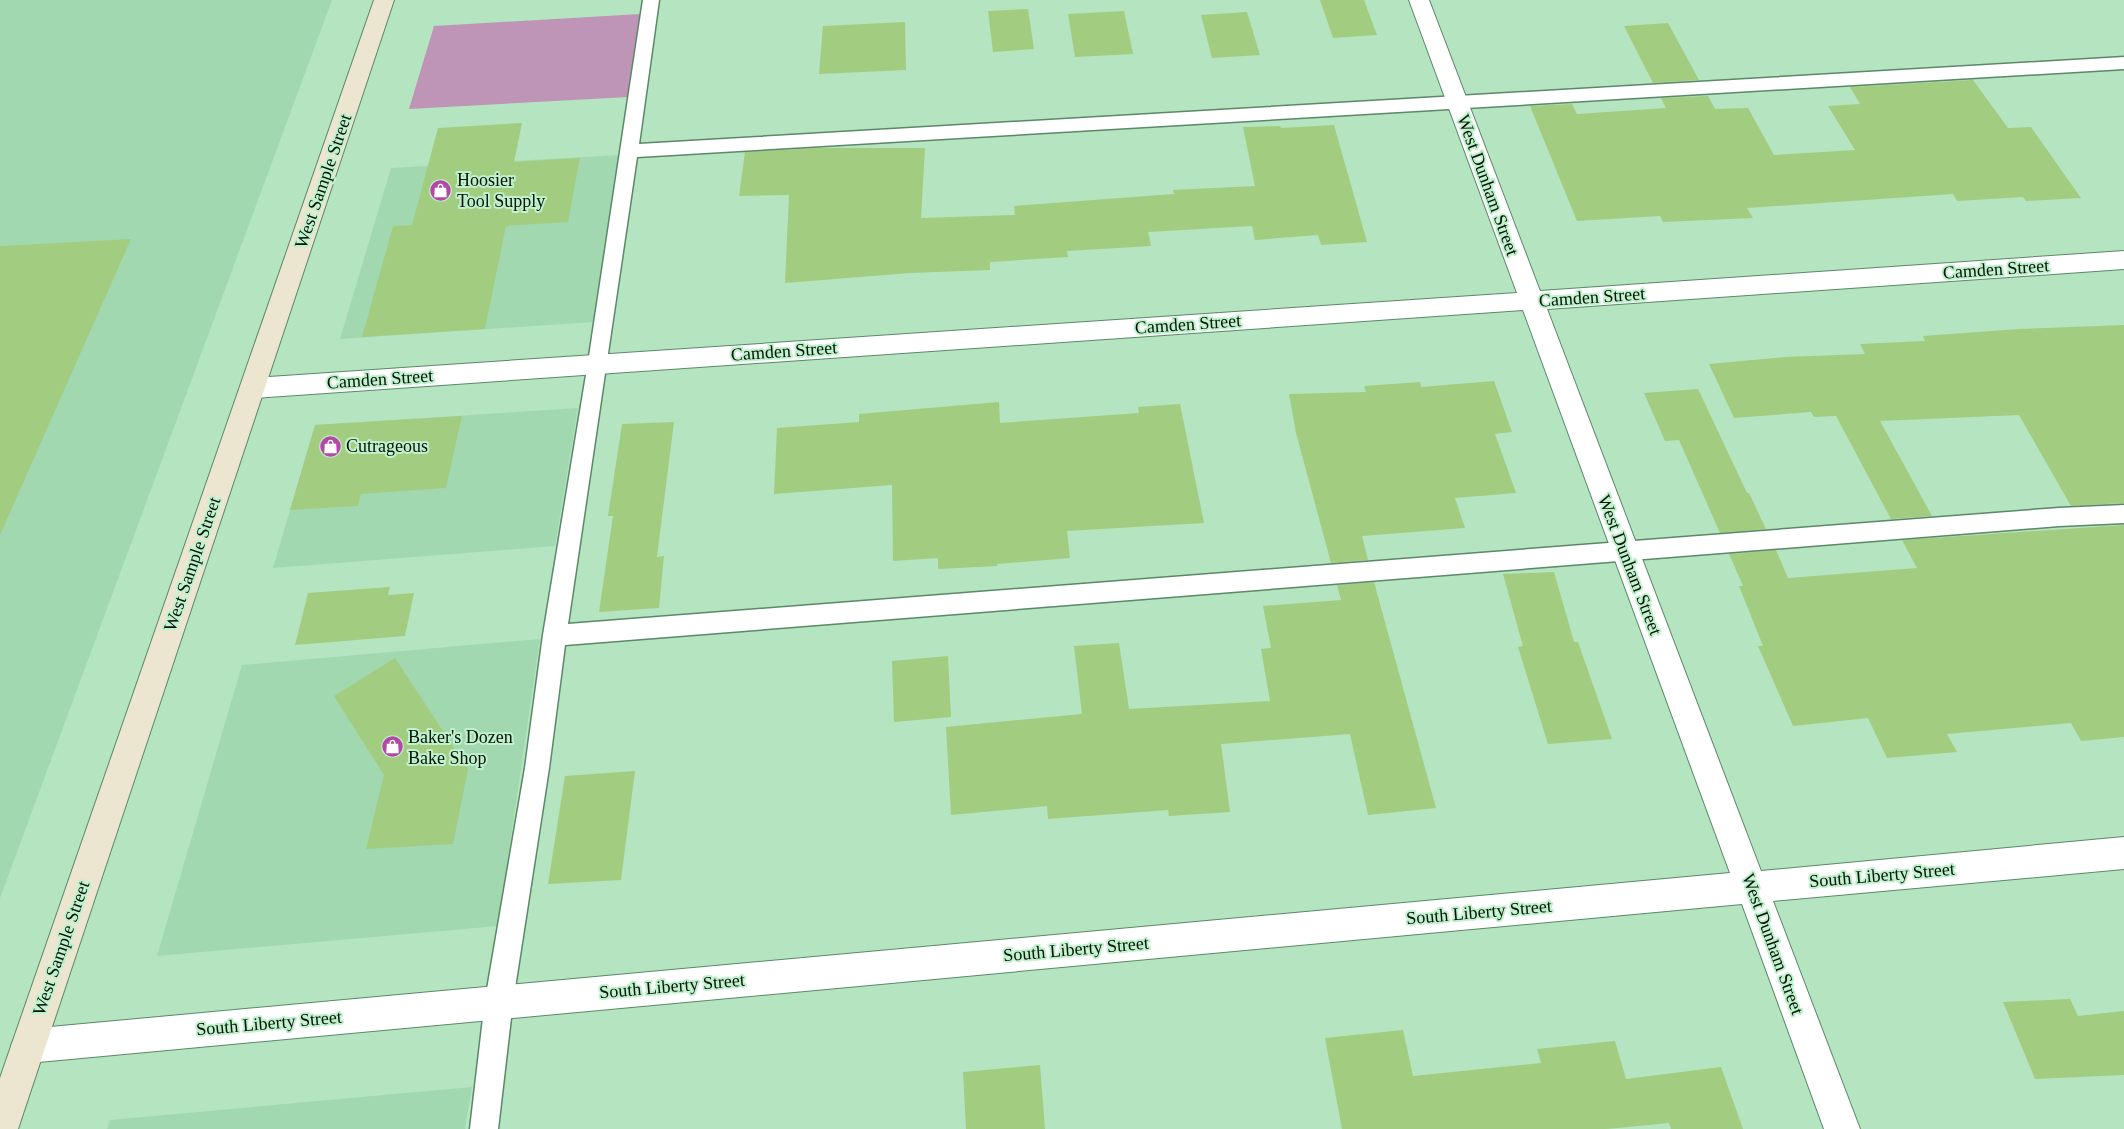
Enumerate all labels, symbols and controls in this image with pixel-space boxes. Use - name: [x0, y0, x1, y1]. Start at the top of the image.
- street label: West Sample Street: [291, 111, 355, 251]
- street label: West Dunham Street: [1453, 112, 1523, 258]
- place label: Hoosier Tool Supply: [457, 170, 545, 211]
- shop icon: Hoosier Tool Supply: [429, 178, 453, 202]
- street label: Camden Street: [1942, 255, 2050, 283]
- street label: Camden Street: [1538, 283, 1646, 311]
- street label: Camden Street: [1134, 310, 1242, 338]
- street label: Camden Street: [730, 337, 838, 365]
- street label: Camden Street: [326, 365, 434, 393]
- shop icon: Cutrageous: [318, 434, 342, 458]
- place label: Cutrageous: [346, 436, 428, 456]
- street label: West Dunham Street: [1594, 492, 1666, 638]
- street label: West Sample Street: [160, 494, 224, 634]
- place label: Baker's Dozen Bake Shop: [408, 727, 513, 768]
- shop icon: Baker's Dozen Bake Shop: [380, 735, 404, 759]
- street label: South Liberty Street: [1808, 859, 1956, 891]
- street label: West Dunham Street: [1738, 871, 1808, 1017]
- street label: West Sample Street: [29, 878, 93, 1018]
- street label: South Liberty Street: [1405, 896, 1553, 928]
- street label: South Liberty Street: [1002, 933, 1150, 965]
- street label: South Liberty Street: [598, 970, 746, 1002]
- street label: South Liberty Street: [195, 1007, 343, 1039]

